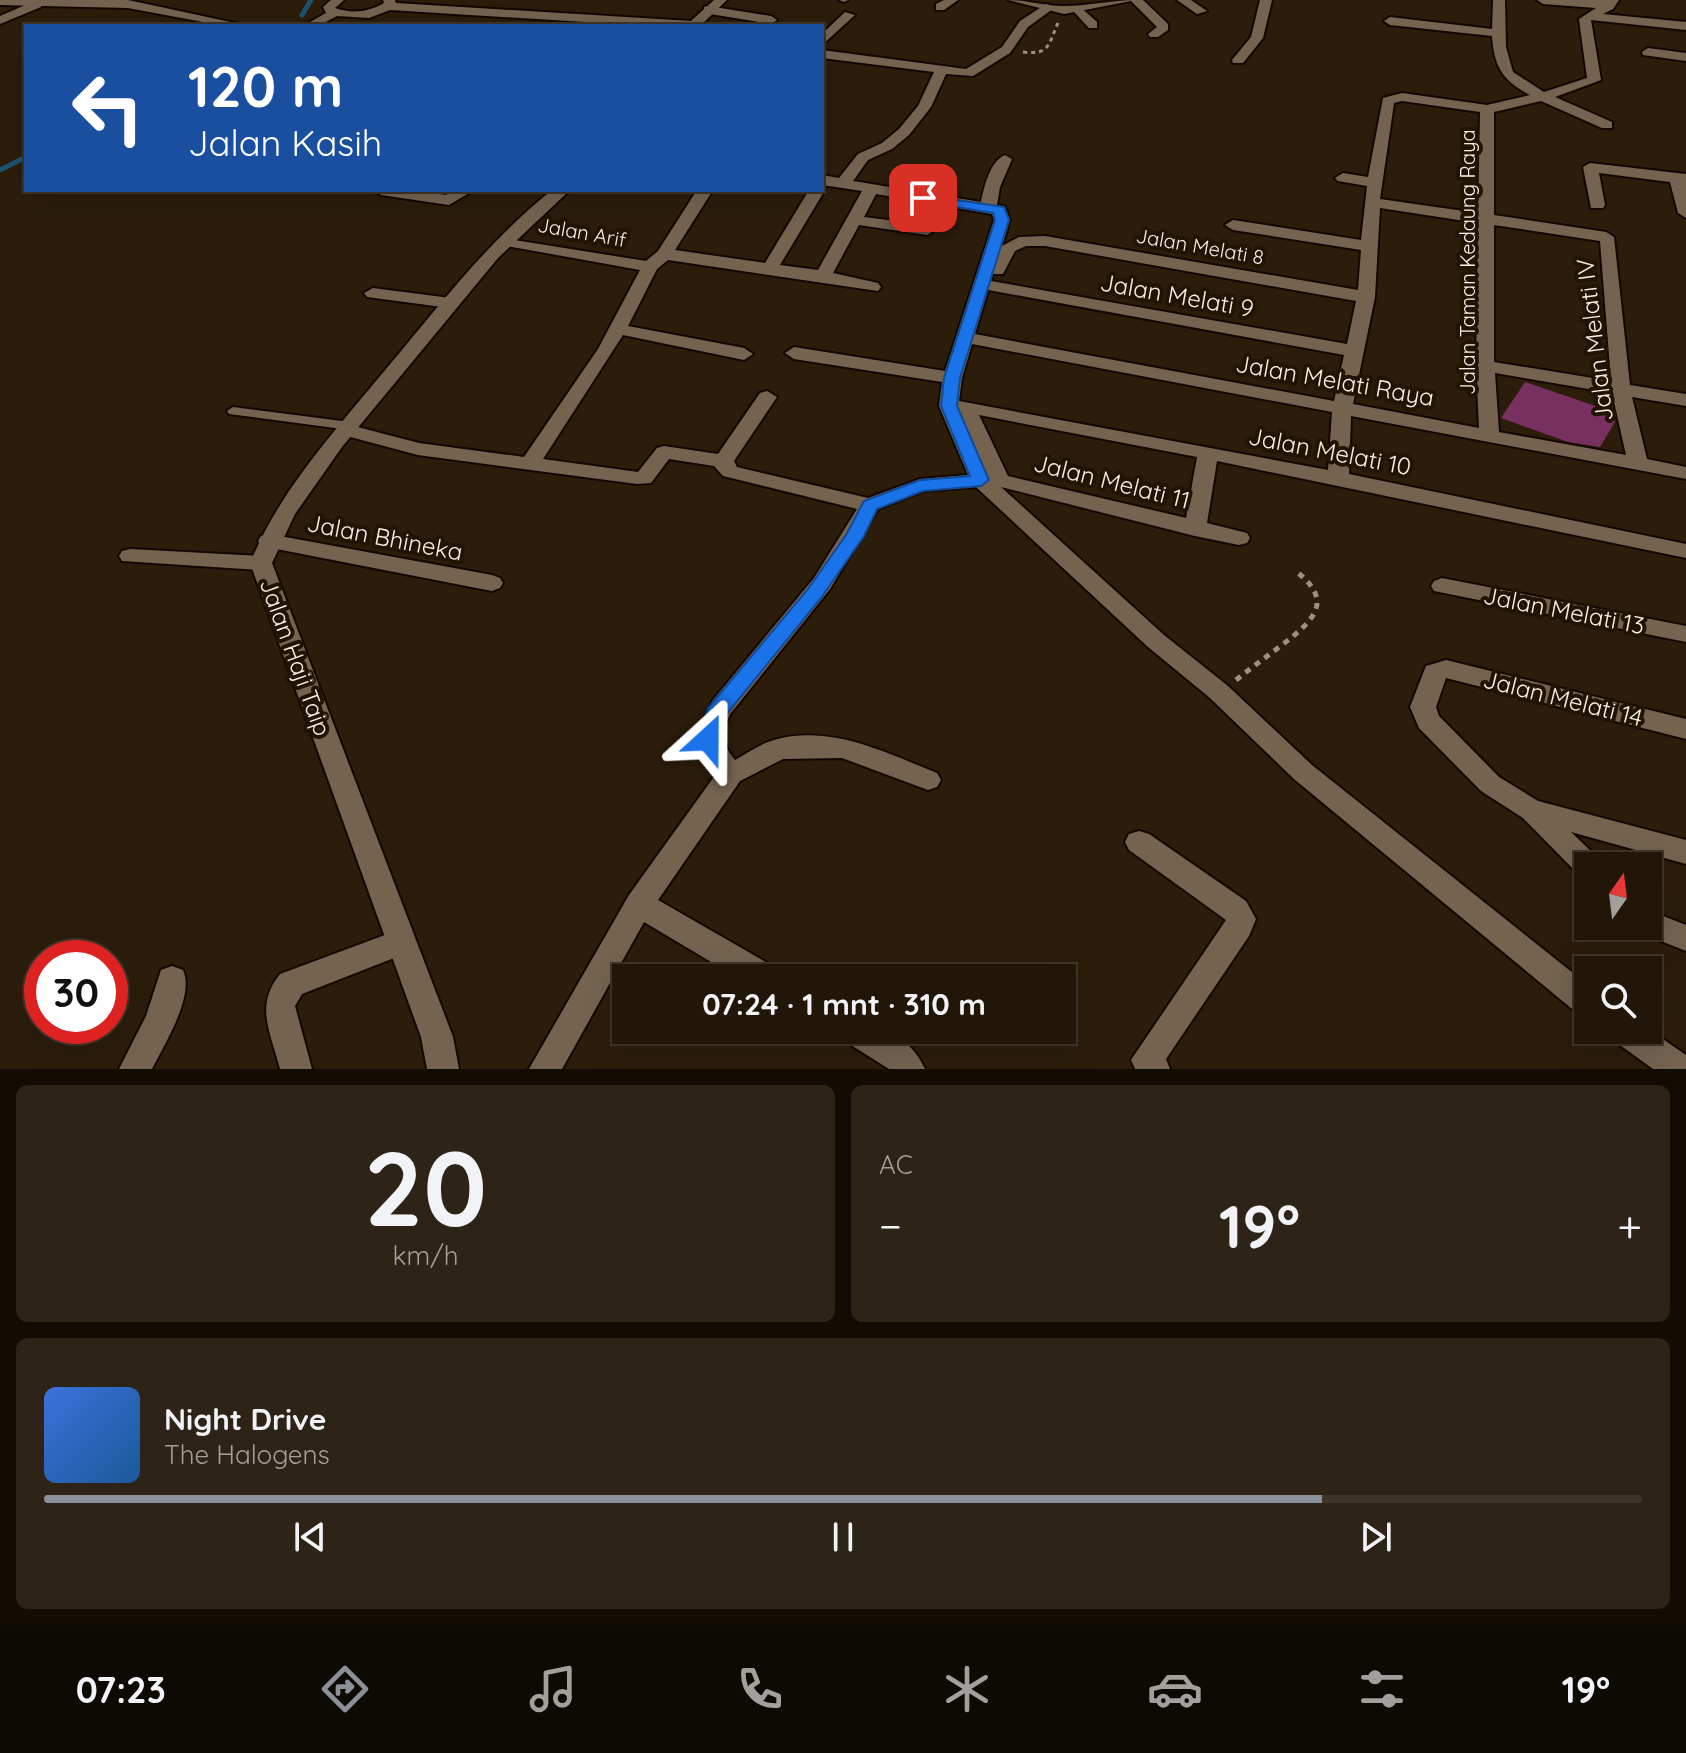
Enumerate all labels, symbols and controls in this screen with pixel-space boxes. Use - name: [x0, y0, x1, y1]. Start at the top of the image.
- text: 120 m: [188, 51, 343, 121]
- icon: left: [56, 56, 160, 160]
- text: Jalan Kasih: [188, 120, 382, 165]
- street label: Jalan Taman Kedaung Raya: [1455, 129, 1480, 395]
- pin: [889, 164, 957, 232]
- icon: arrive: [901, 176, 945, 220]
- street label: Jalan Arif: [536, 212, 628, 252]
- street label: Jalan Melati 8: [1134, 222, 1266, 270]
- street label: Jalan Melati IV: [1569, 257, 1619, 423]
- street label: Jalan Melati 9: [1098, 267, 1256, 323]
- street label: Jalan Melati Raya: [1233, 348, 1437, 412]
- street label: Jalan Melati 10: [1246, 421, 1414, 481]
- street label: Jalan Melati 11: [1031, 447, 1193, 515]
- street label: Jalan Bhineka: [305, 507, 465, 567]
- street label: Jalan Haji Taip: [254, 574, 338, 740]
- street label: Jalan Melati 13: [1481, 580, 1647, 640]
- street label: Jalan Melati 14: [1480, 664, 1646, 732]
- position arrow: [666, 697, 750, 781]
- north arrow: [1574, 852, 1662, 940]
- map controls: [1574, 852, 1662, 1044]
- speed limit sign: 30: [24, 940, 128, 1044]
- button: search: [1574, 956, 1662, 1044]
- text: 07:24 · 1 mnt · 310 m: [702, 985, 986, 1023]
- text: 20: [364, 1122, 487, 1252]
- text: AC: [879, 1148, 913, 1181]
- text: 19°: [1219, 1188, 1300, 1263]
- text: −: [879, 1198, 902, 1253]
- text: +: [1617, 1198, 1642, 1253]
- text: km/h: [393, 1239, 458, 1272]
- text: Night Drive: [164, 1400, 326, 1438]
- text: The Halogens: [164, 1438, 330, 1471]
- icon: previous: [288, 1515, 332, 1559]
- icon: pause: [821, 1515, 865, 1559]
- icon: next: [1354, 1515, 1398, 1559]
- icon: directions: [317, 1661, 373, 1717]
- icon: music: [525, 1661, 581, 1717]
- icon: phone: [732, 1661, 788, 1717]
- icon: climate: [939, 1661, 995, 1717]
- icon: car: [1147, 1661, 1203, 1717]
- icon: filters: [1354, 1661, 1410, 1717]
- text: 07:23: [76, 1667, 166, 1712]
- text: 19°: [1562, 1667, 1610, 1712]

